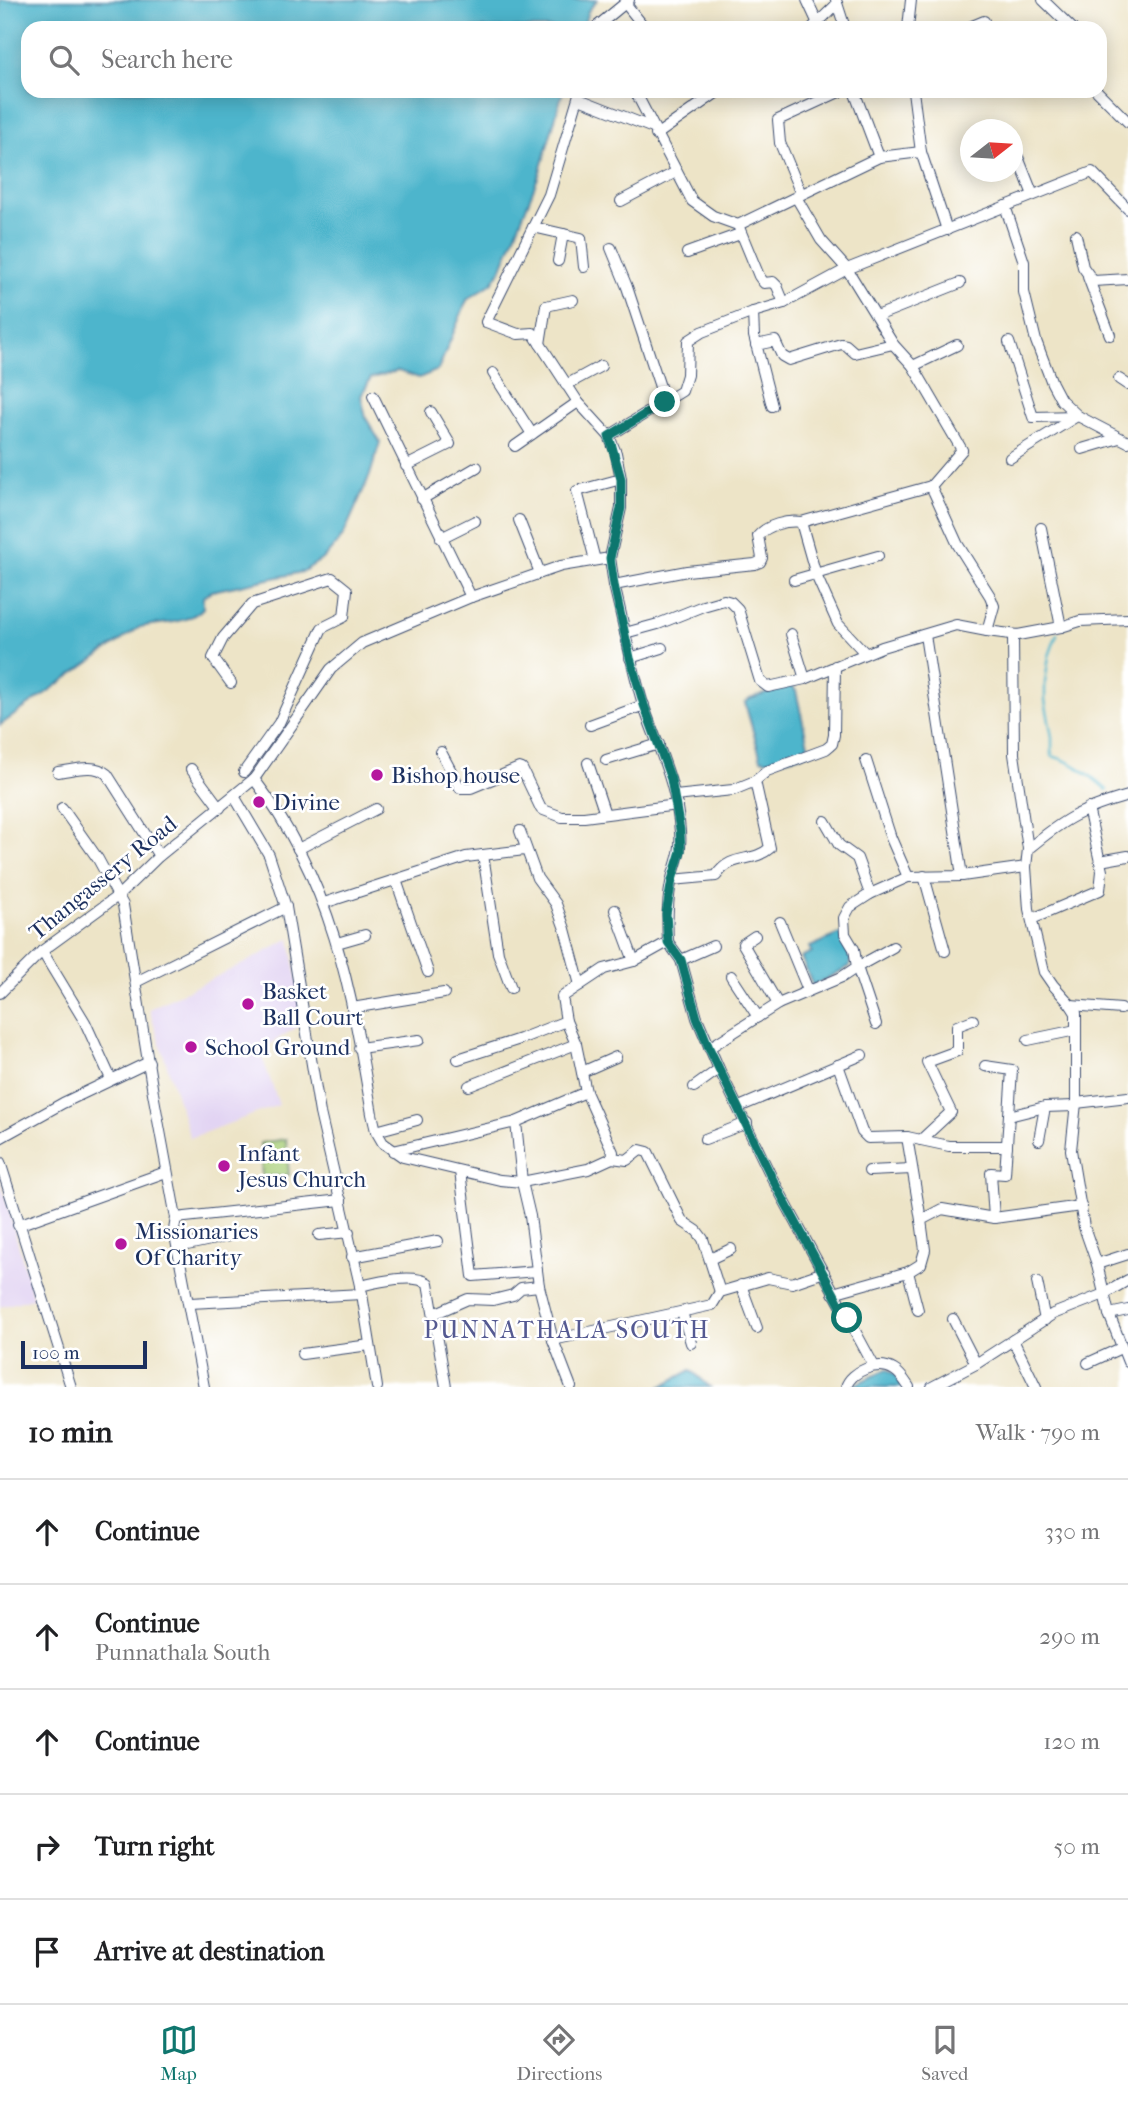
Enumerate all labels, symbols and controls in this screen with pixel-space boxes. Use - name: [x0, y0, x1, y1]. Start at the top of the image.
- search box: [21, 21, 1107, 98]
- icon: search: [45, 41, 83, 79]
- text: Search here: [101, 44, 233, 75]
- north arrow: [960, 119, 1023, 182]
- route end: [649, 386, 680, 417]
- place label: Bishop house: [391, 762, 520, 789]
- marker: Bishop house: [369, 767, 385, 783]
- place label: Divine: [273, 789, 340, 816]
- marker: Divine: [251, 794, 267, 810]
- street label: Thangassery Road: [24, 810, 183, 946]
- place label: Basket Ball Court: [262, 978, 363, 1031]
- marker: Basket Ball Court: [240, 996, 256, 1012]
- place label: School Ground: [205, 1034, 351, 1061]
- marker: School Ground: [183, 1039, 199, 1055]
- place label: Infant Jesus Church: [236, 1140, 366, 1193]
- marker: Infant Jesus Church: [216, 1158, 232, 1174]
- place label: Missionaries Of Charity: [135, 1218, 258, 1271]
- marker: Missionaries Of Charity: [113, 1236, 129, 1252]
- route start: [831, 1302, 862, 1333]
- district label: PUNNATHALA SOUTH: [423, 1316, 711, 1344]
- scale bar: [21, 1338, 147, 1370]
- text: 100 m: [32, 1342, 80, 1364]
- text: 10 min: [28, 1415, 113, 1450]
- text: Walk · 790 m: [976, 1419, 1100, 1446]
- icon: ahead: [28, 1513, 66, 1551]
- text: Continue: [95, 1516, 200, 1547]
- text: 330 m: [1044, 1518, 1100, 1545]
- text: Continue: [95, 1608, 200, 1639]
- icon: ahead: [28, 1618, 66, 1656]
- text: 290 m: [1039, 1623, 1100, 1650]
- text: Punnathala South: [95, 1639, 270, 1666]
- icon: ahead: [28, 1723, 66, 1761]
- text: Continue: [95, 1726, 200, 1757]
- text: 120 m: [1043, 1728, 1100, 1755]
- icon: right: [28, 1828, 66, 1866]
- text: Turn right: [95, 1831, 215, 1862]
- text: 50 m: [1053, 1833, 1100, 1860]
- icon: arrive: [28, 1933, 66, 1971]
- text: Arrive at destination: [95, 1936, 325, 1967]
- tab: Map: [160, 2021, 198, 2085]
- tab: Directions: [517, 2021, 602, 2085]
- tab: Saved: [921, 2021, 968, 2085]

